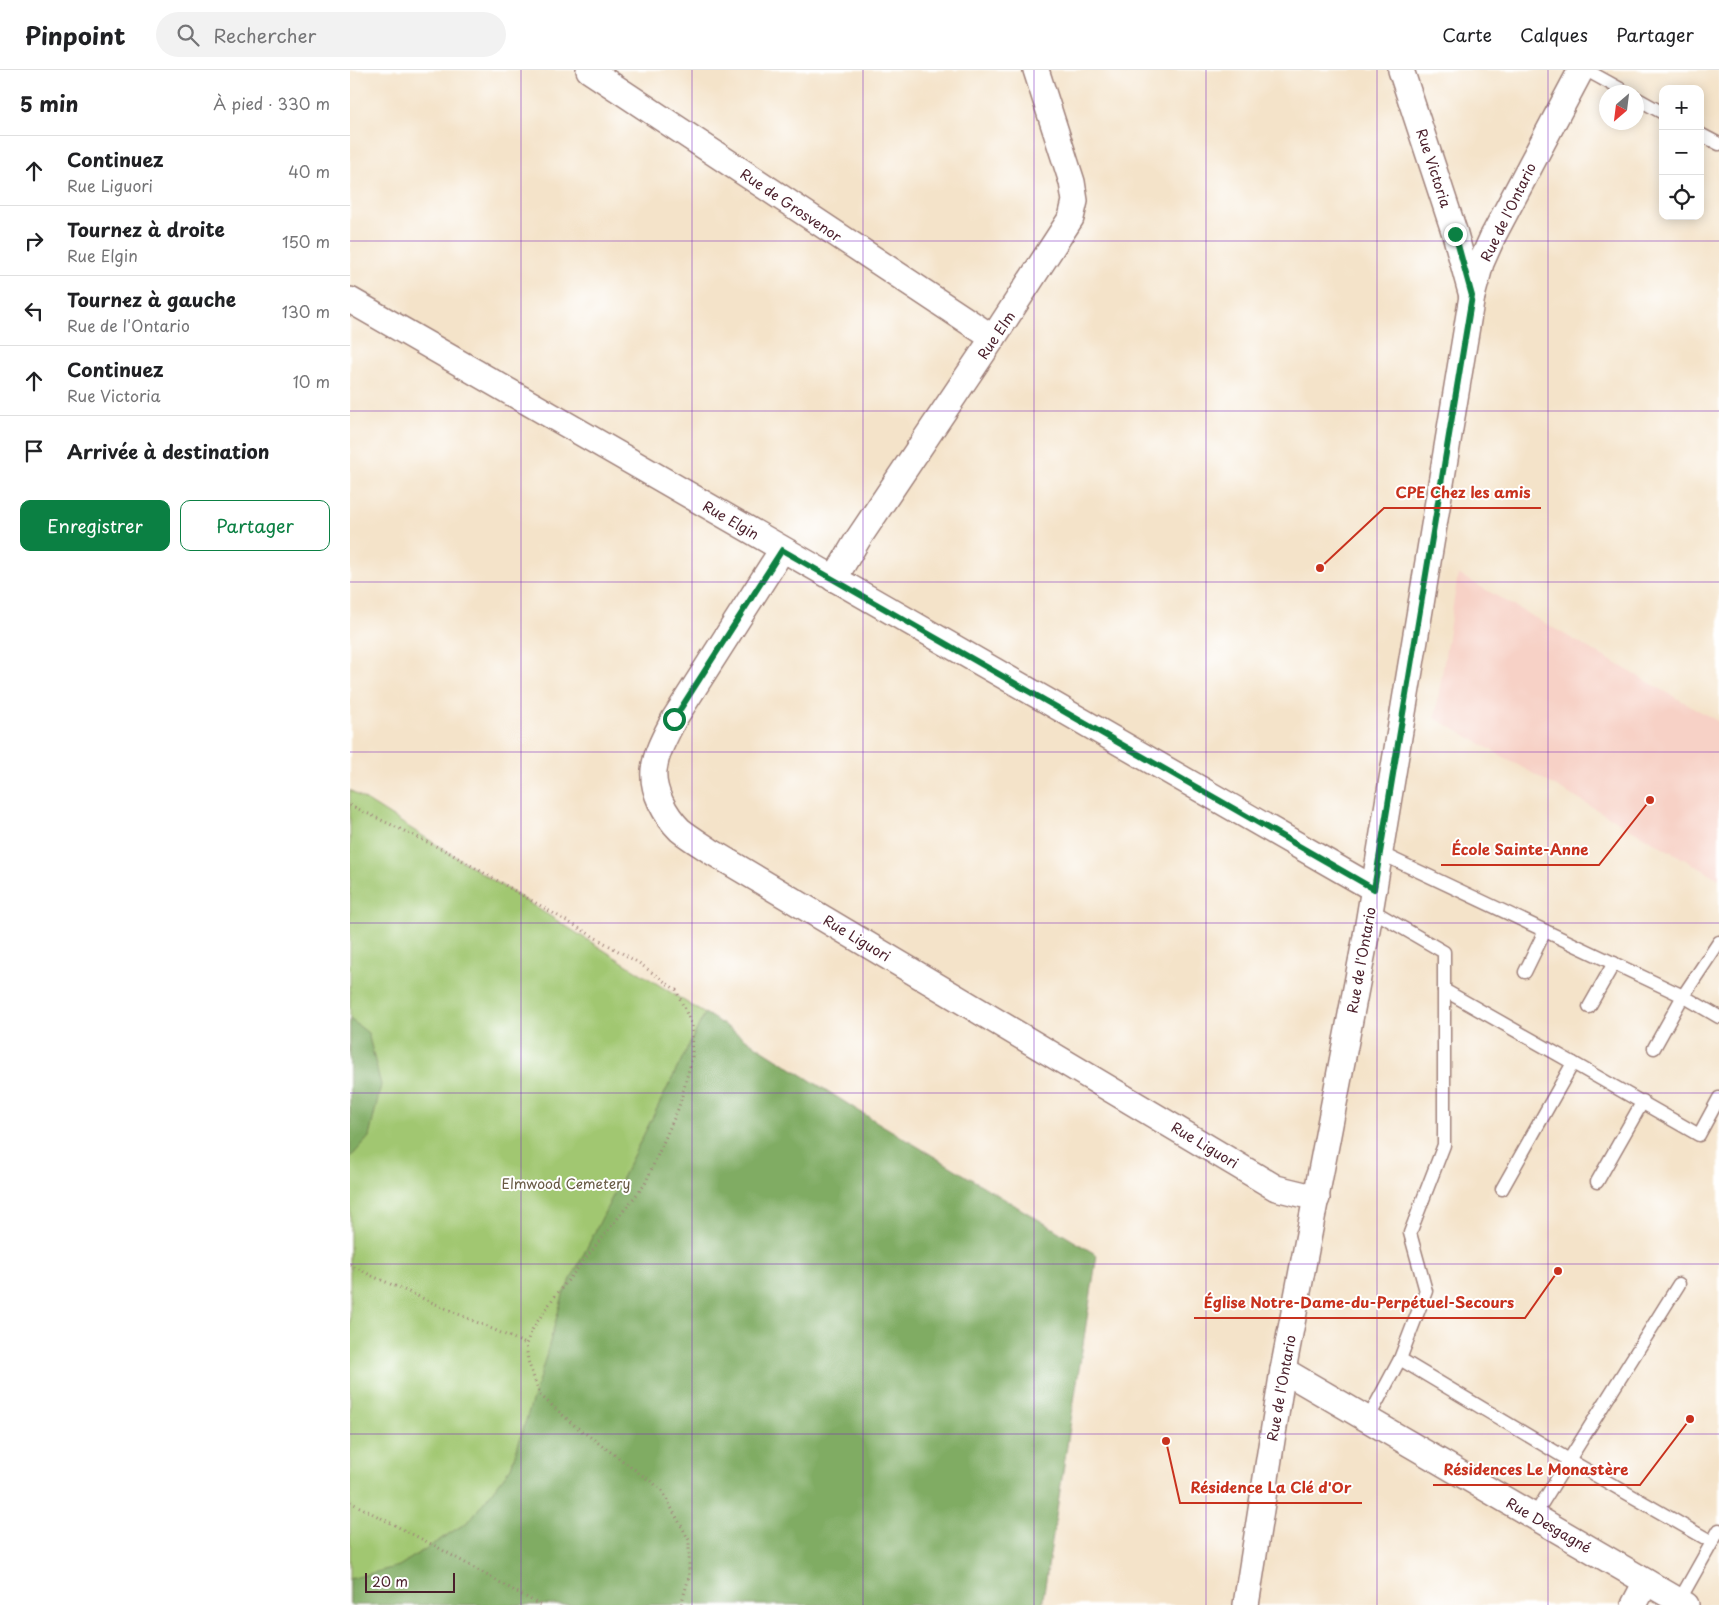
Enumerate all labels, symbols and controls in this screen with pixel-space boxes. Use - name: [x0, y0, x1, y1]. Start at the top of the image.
- search box: [156, 12, 506, 57]
- text: Pinpoint: [25, 17, 126, 53]
- icon: search: [174, 21, 202, 49]
- text: Rechercher: [214, 21, 316, 49]
- text: Carte: [1442, 21, 1492, 48]
- text: Calques: [1520, 21, 1588, 48]
- text: Partager: [1616, 21, 1694, 48]
- north arrow: [1599, 85, 1644, 130]
- map controls: [1659, 85, 1704, 220]
- button: +: [1659, 85, 1704, 130]
- text: 5 min: [20, 87, 78, 119]
- text: À pied · 330 m: [213, 91, 330, 115]
- street label: Rue Victoria: [1411, 126, 1457, 210]
- button: −: [1659, 130, 1704, 175]
- text: Continuez: [67, 145, 164, 173]
- icon: ahead: [20, 157, 48, 185]
- text: 40 m: [288, 159, 330, 183]
- street label: Rue de l'Ontario: [1475, 159, 1541, 265]
- street label: Rue de Grosvenor: [736, 163, 846, 247]
- text: Rue Liguori: [67, 173, 153, 197]
- button: locate: [1659, 175, 1704, 220]
- text: Tournez à droite: [67, 215, 225, 243]
- route end: [1444, 223, 1467, 246]
- icon: right: [20, 227, 48, 255]
- text: 150 m: [282, 229, 330, 253]
- text: Rue Elgin: [67, 243, 138, 267]
- text: Tournez à gauche: [67, 285, 236, 313]
- icon: left: [20, 297, 48, 325]
- text: 130 m: [282, 299, 330, 323]
- street label: Rue Elm: [972, 307, 1020, 363]
- text: Rue de l'Ontario: [67, 313, 190, 337]
- text: Continuez: [67, 355, 164, 383]
- icon: ahead: [20, 367, 48, 395]
- text: 10 m: [293, 369, 330, 393]
- text: Rue Victoria: [67, 383, 161, 407]
- icon: arrive: [20, 437, 48, 465]
- text: Arrivée à destination: [67, 437, 270, 465]
- callout: CPE Chez les amis: [1384, 478, 1541, 508]
- text: CPE Chez les amis: [1395, 480, 1531, 503]
- street label: Rue Elgin: [699, 495, 763, 545]
- button: Enregistrer: [20, 500, 170, 551]
- button: Partager: [180, 500, 330, 551]
- route start: [663, 708, 686, 731]
- callout: École Sainte-Anne: [1441, 835, 1599, 865]
- text: École Sainte-Anne: [1451, 837, 1589, 860]
- street label: Rue de l'Ontario: [1341, 905, 1381, 1015]
- street label: Rue Liguori: [819, 910, 895, 966]
- street label: Rue Liguori: [1167, 1117, 1243, 1173]
- park label: Elmwood Cemetery: [502, 1173, 630, 1194]
- callout: Église Notre-Dame-du-Perpétuel-Secours: [1194, 1288, 1525, 1318]
- text: Église Notre-Dame-du-Perpétuel-Secours: [1204, 1290, 1514, 1313]
- street label: Rue de l'Ontario: [1261, 1333, 1301, 1443]
- callout: Résidences Le Monastère: [1433, 1455, 1640, 1485]
- text: Résidences Le Monastère: [1443, 1457, 1629, 1480]
- callout: Résidence La Clé d'Or: [1180, 1473, 1362, 1503]
- text: Résidence La Clé d'Or: [1191, 1475, 1352, 1498]
- street label: Rue Desgagné: [1502, 1492, 1596, 1558]
- scale bar: [365, 1570, 455, 1593]
- text: 20 m: [372, 1571, 408, 1592]

